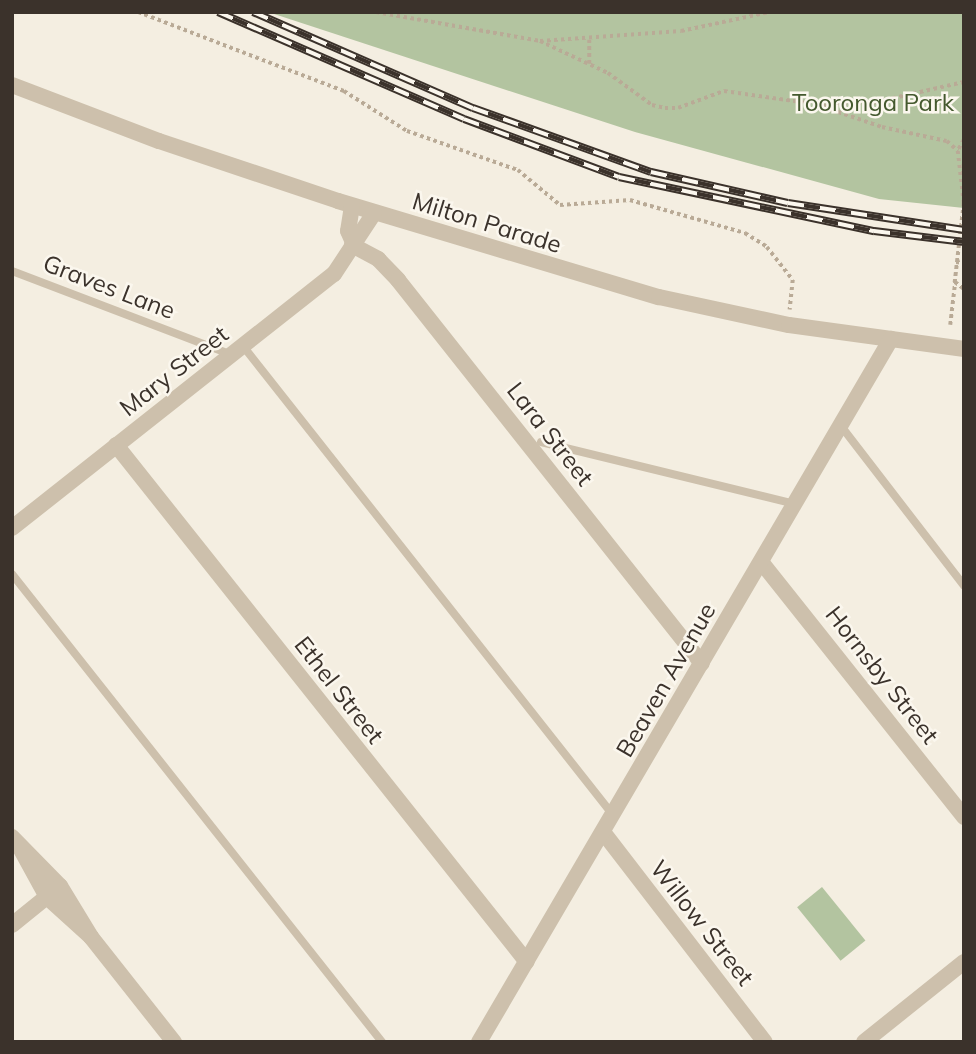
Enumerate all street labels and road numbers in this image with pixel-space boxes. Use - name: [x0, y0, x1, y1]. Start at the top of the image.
- street label: Milton Parade: [409, 187, 565, 259]
- street label: Graves Lane: [39, 249, 179, 325]
- street label: Mary Street: [114, 320, 234, 422]
- street label: Lara Street: [501, 377, 599, 491]
- street label: Beaven Avenue: [610, 598, 722, 762]
- street label: Hornsby Street: [819, 601, 945, 749]
- street label: Ethel Street: [288, 631, 390, 749]
- street label: Willow Street: [644, 855, 760, 991]

